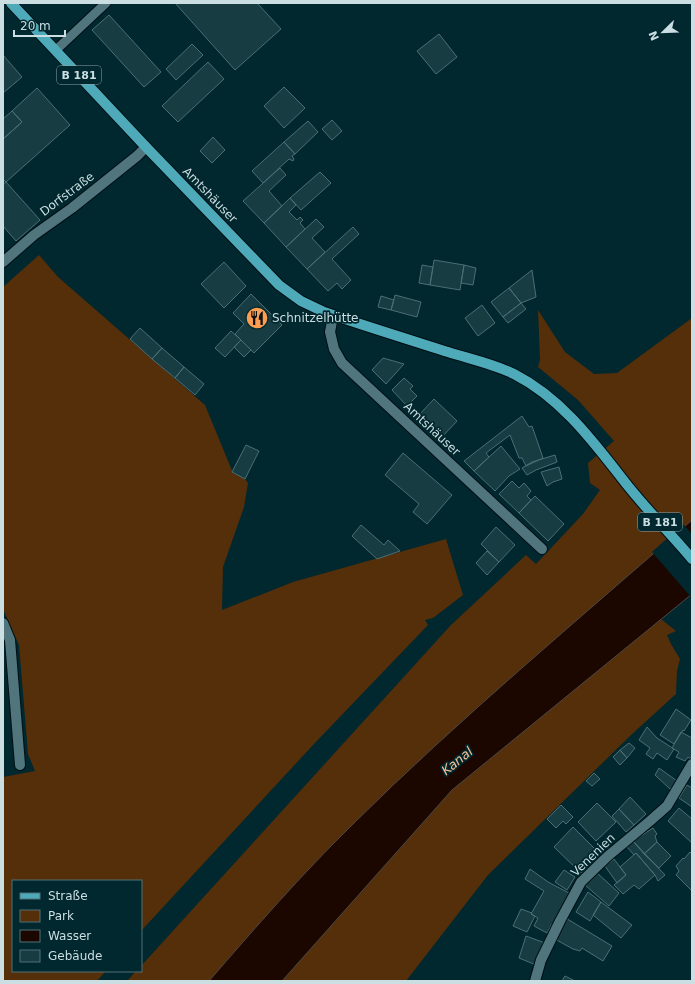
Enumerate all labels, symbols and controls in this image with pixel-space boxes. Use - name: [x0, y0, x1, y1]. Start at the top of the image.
- scale bar: [14, 12, 65, 38]
- north arrow: [643, 12, 683, 52]
- text: 20 m: [20, 19, 51, 33]
- text: N: [646, 29, 662, 42]
- road number: B 181: [57, 66, 101, 84]
- street label: Amtshäuser: [180, 164, 240, 226]
- street label: Dorfstraße: [37, 169, 97, 219]
- restaurant icon: Schnitzelhütte: [244, 305, 270, 331]
- place label: Schnitzelhütte: [272, 311, 358, 325]
- street label: Amtshäuser: [401, 399, 463, 459]
- road number: B 181: [638, 513, 682, 531]
- water label: Kanal: [438, 744, 476, 778]
- street label: Venenien: [568, 831, 618, 879]
- legend: [12, 880, 142, 972]
- text: Straße: [48, 889, 88, 903]
- text: Park: [48, 909, 74, 923]
- text: Wasser: [48, 929, 91, 943]
- text: Gebäude: [48, 949, 102, 963]

